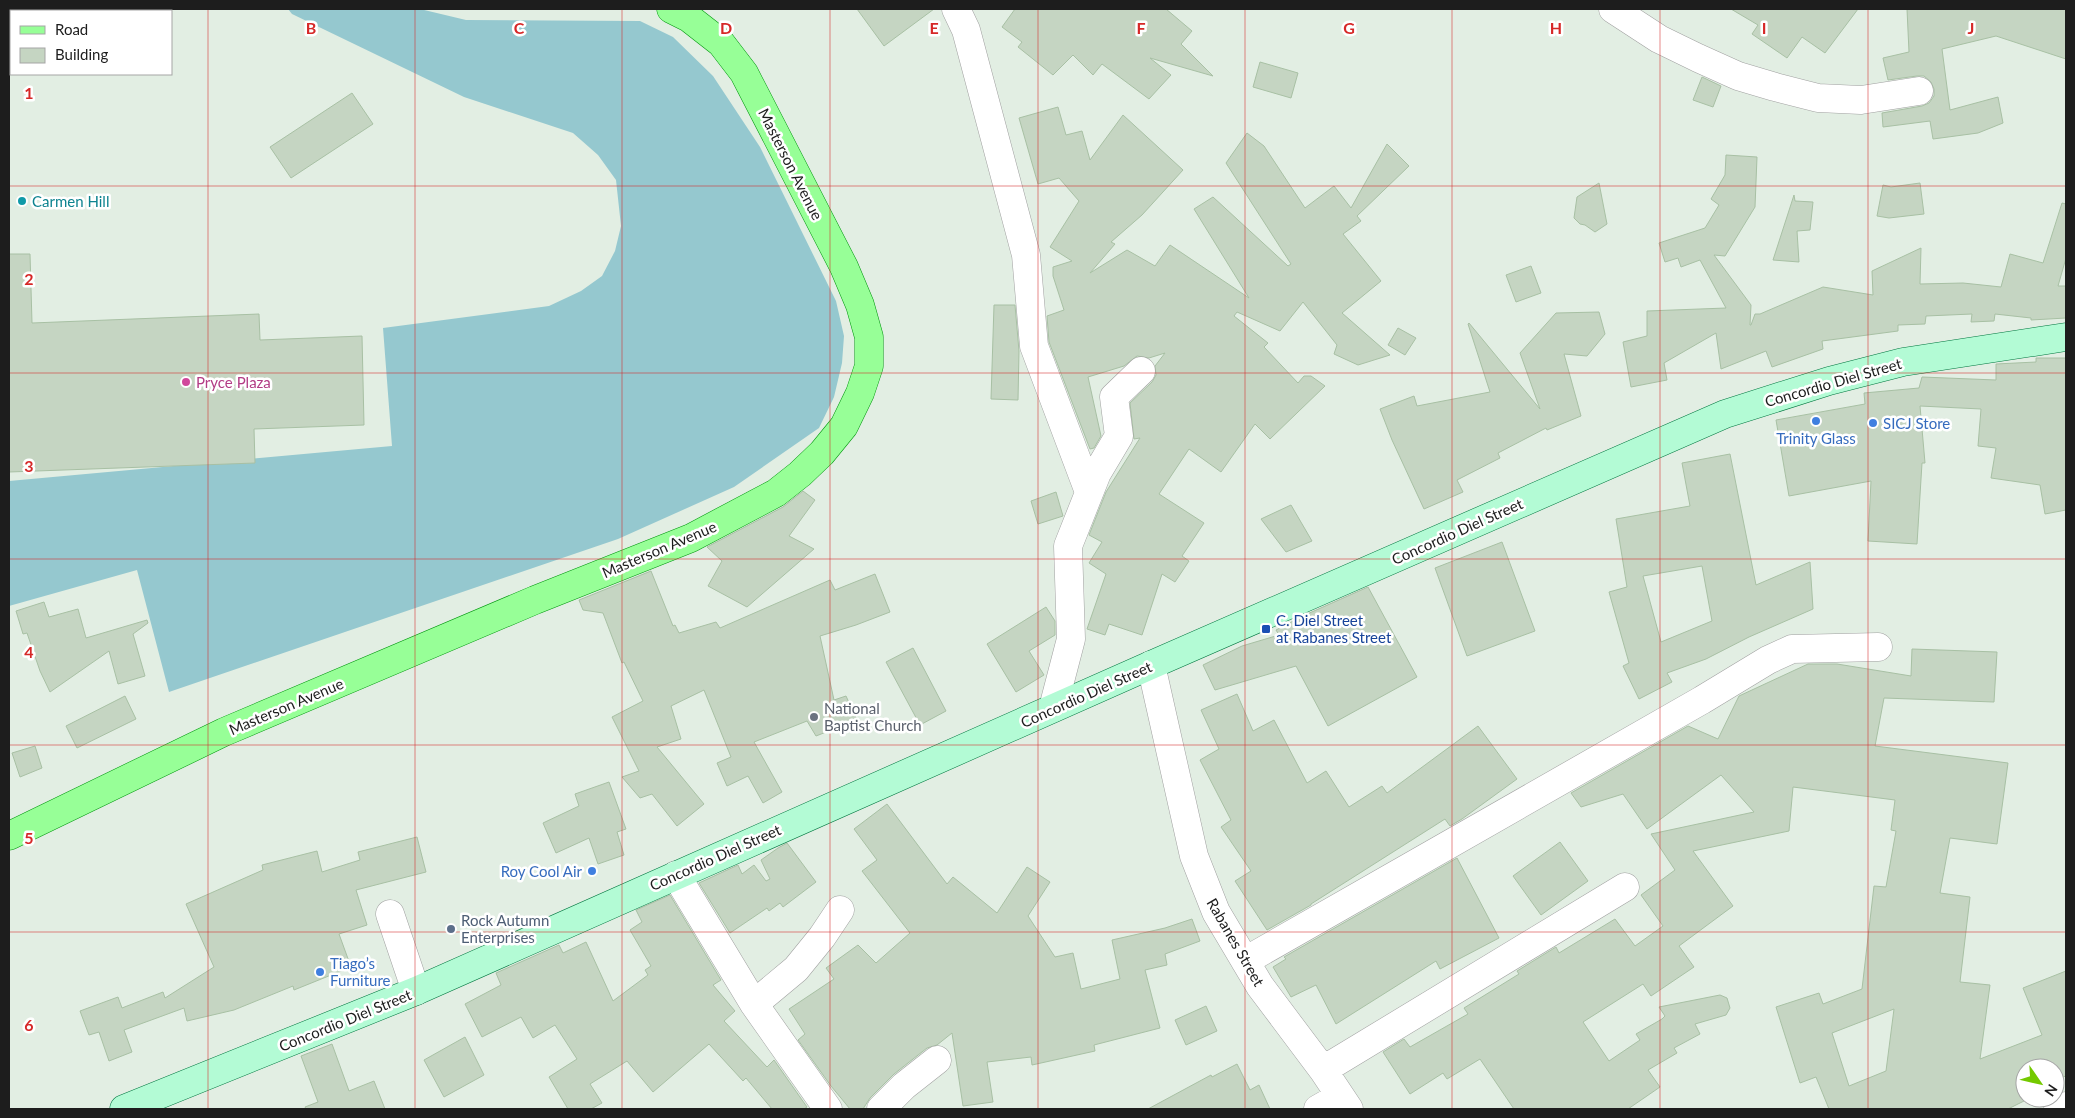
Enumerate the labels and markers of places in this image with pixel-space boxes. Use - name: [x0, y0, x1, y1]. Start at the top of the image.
- place label: Carmen Hill: [32, 192, 109, 210]
- marker: Carmen Hill: [16, 195, 28, 207]
- place label: Pryce Plaza: [196, 373, 271, 391]
- marker: Pryce Plaza: [180, 376, 192, 388]
- place label: SICJ Store: [1883, 414, 1950, 432]
- marker: Trinity Glass: [1810, 415, 1822, 427]
- marker: SICJ Store: [1867, 417, 1879, 429]
- place label: Trinity Glass: [1776, 429, 1856, 447]
- place label: C. Diel Street at Rabanes Street: [1276, 611, 1392, 646]
- marker: C. Diel Street at Rabanes Street: [1260, 623, 1272, 635]
- place label: National Baptist Church: [824, 699, 922, 734]
- marker: National Baptist Church: [808, 711, 820, 723]
- place label: Roy Cool Air: [501, 862, 583, 880]
- marker: Roy Cool Air: [586, 865, 598, 877]
- place label: Rock Autumn Enterprises: [461, 911, 549, 946]
- marker: Rock Autumn Enterprises: [445, 923, 457, 935]
- place label: Tiago’s Furniture: [330, 954, 391, 989]
- marker: Tiago’s Furniture: [314, 966, 326, 978]

